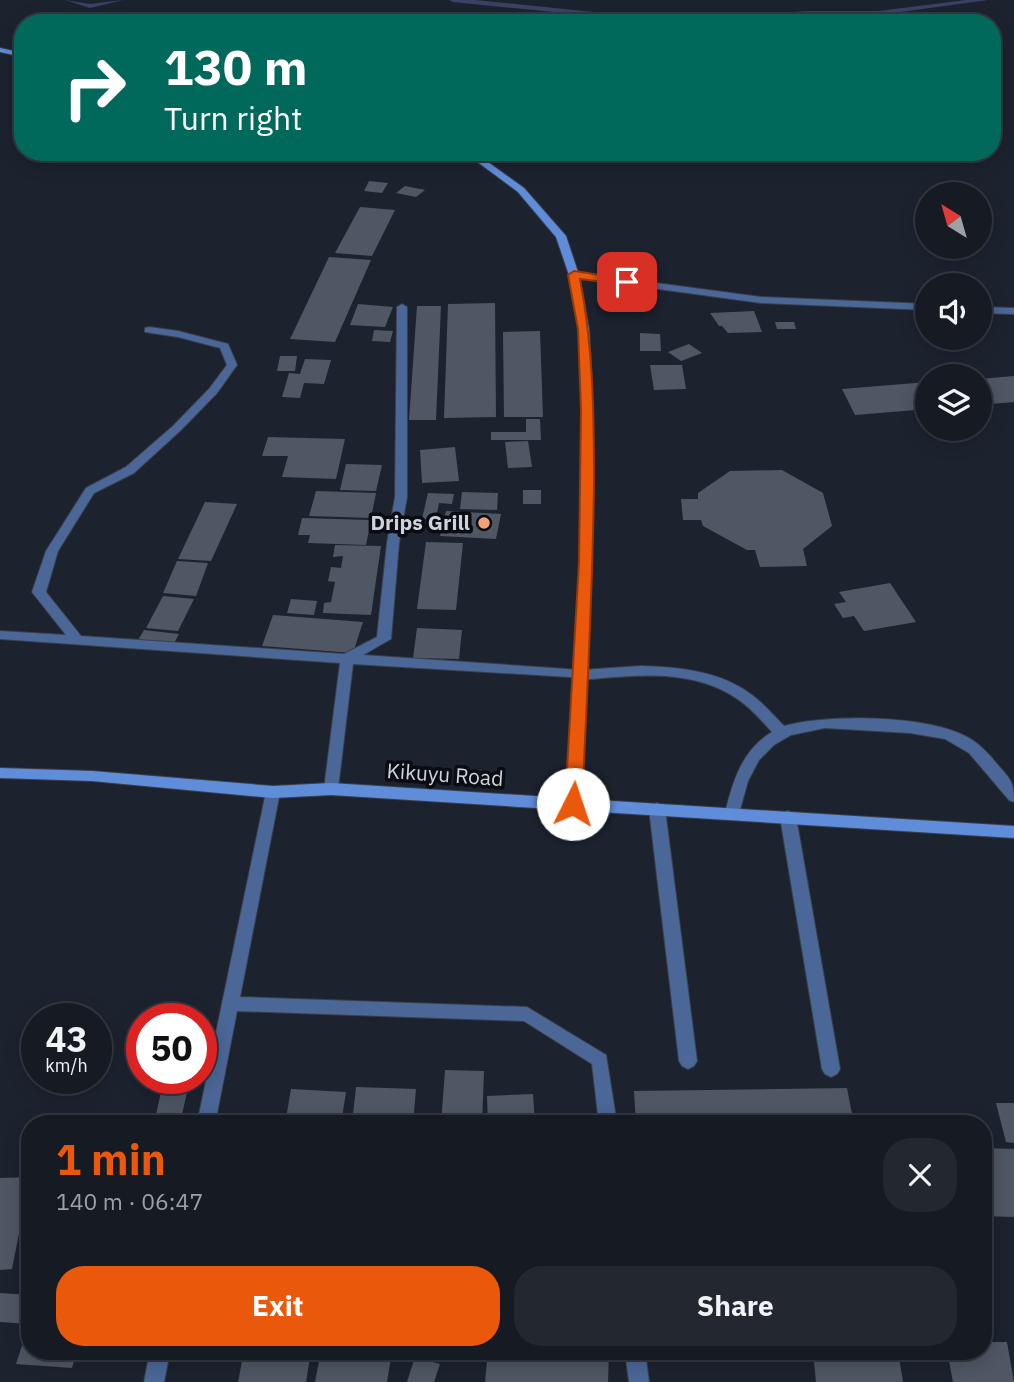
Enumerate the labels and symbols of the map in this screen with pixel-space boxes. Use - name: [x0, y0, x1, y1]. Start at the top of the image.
- north arrow: [915, 182, 992, 259]
- pin: [597, 252, 657, 312]
- place label: Drips Grill: [370, 508, 470, 536]
- marker: Drips Grill: [476, 515, 492, 531]
- street label: Kikuyu Road: [386, 756, 504, 792]
- position arrow: [536, 767, 610, 841]
- speed limit sign: 50: [126, 1003, 217, 1094]

